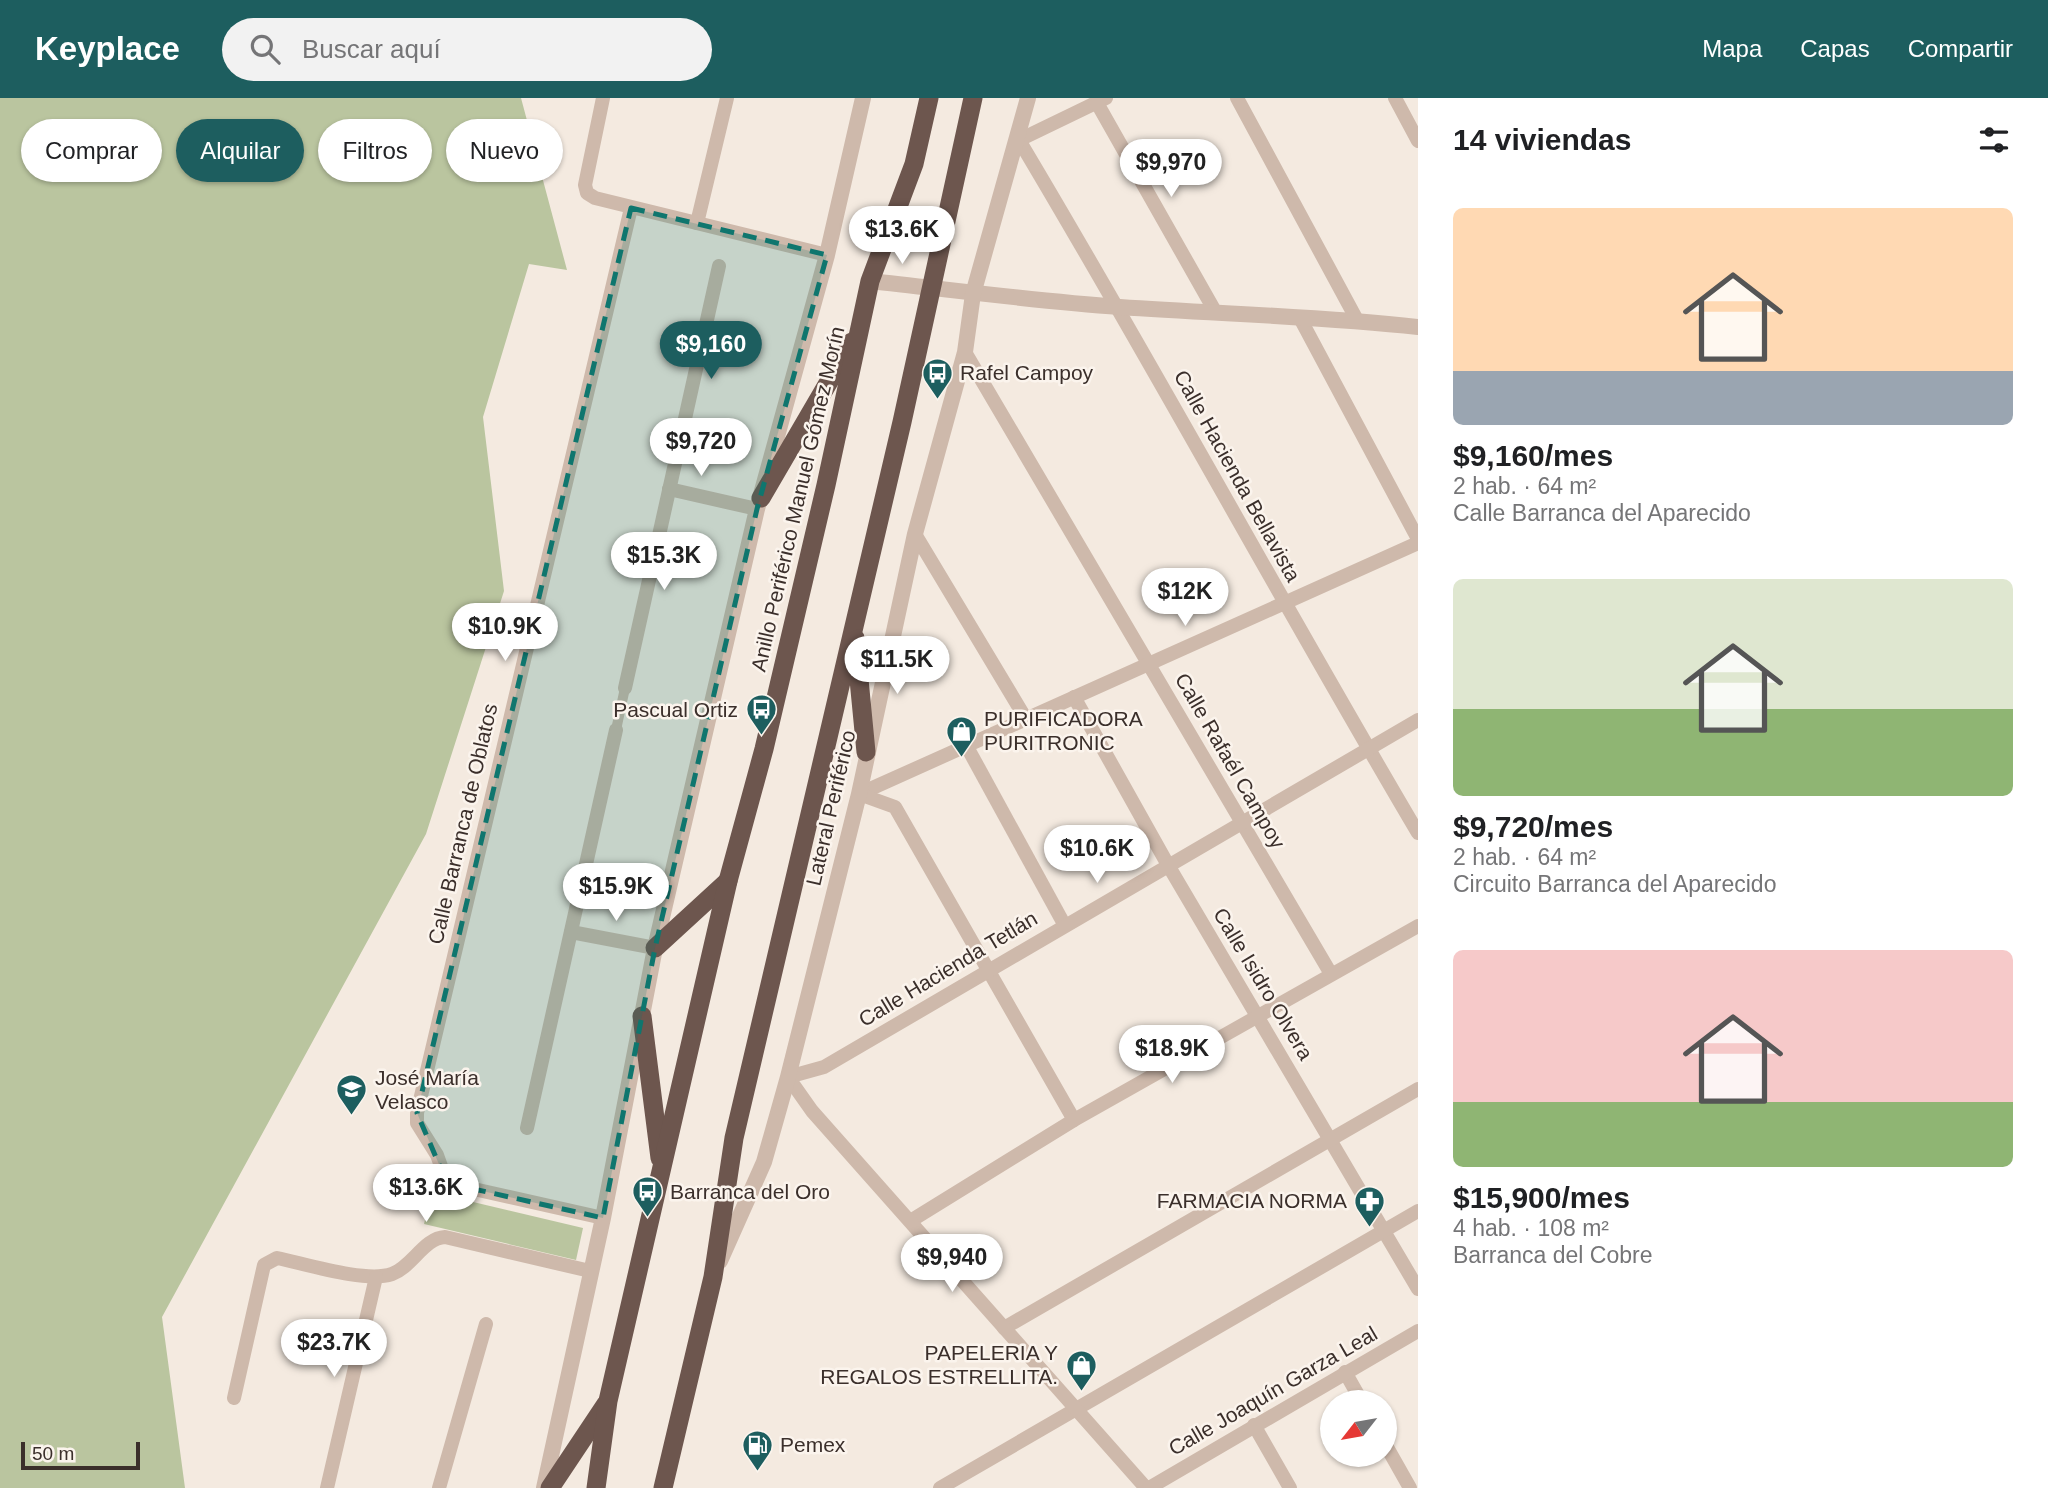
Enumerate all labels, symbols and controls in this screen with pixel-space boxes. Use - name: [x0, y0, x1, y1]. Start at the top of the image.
- search box: [222, 18, 712, 81]
- text: Keyplace: [35, 30, 180, 67]
- icon: search: [246, 30, 284, 68]
- text: Buscar aquí: [302, 34, 441, 64]
- text: Mapa: [1702, 35, 1762, 62]
- text: Capas: [1800, 35, 1870, 62]
- text: Compartir: [1908, 35, 2013, 62]
- chip: Comprar: [21, 119, 162, 182]
- chip: Alquilar: [176, 119, 304, 182]
- chip: Filtros: [318, 119, 432, 182]
- chip: Nuevo: [446, 119, 563, 182]
- icon: filters: [1975, 121, 2013, 159]
- text: 14 viviendas: [1453, 123, 1631, 156]
- pin: $9,970: [1114, 140, 1228, 199]
- text: $9,970: [1136, 149, 1206, 175]
- pin: $13.6K: [845, 206, 959, 266]
- text: $13.6K: [865, 216, 939, 242]
- icon: home: [1670, 254, 1796, 380]
- pin: $9,160: [654, 322, 768, 381]
- street label: Anillo Periférico Manuel Gómez Morín: [747, 324, 848, 674]
- text: $9,160: [676, 331, 746, 357]
- bus stop icon: Rafel Campoy: [920, 356, 954, 400]
- place label: Rafel Campoy: [960, 361, 1094, 384]
- street label: Calle Hacienda Bellavista: [1170, 366, 1305, 586]
- pin: $9,720: [644, 418, 758, 478]
- text: $9,720: [666, 428, 736, 454]
- text: $9,160/mes: [1453, 439, 1613, 472]
- text: 2 hab. · 64 m²: [1453, 473, 1596, 499]
- text: Calle Barranca del Aparecido: [1453, 500, 1751, 526]
- pin: $15.3K: [607, 532, 721, 592]
- text: $15.3K: [627, 542, 701, 568]
- pin: $12K: [1144, 568, 1226, 628]
- text: $12K: [1158, 578, 1212, 604]
- pin: $10.9K: [448, 603, 562, 663]
- text: $10.9K: [468, 613, 542, 639]
- icon: home: [1670, 625, 1796, 751]
- pin: $11.5K: [840, 636, 954, 696]
- text: $11.5K: [861, 646, 933, 672]
- street label: Calle Rafaél Campoy: [1171, 669, 1290, 853]
- bus stop icon: Pascual Ortiz: [744, 693, 778, 737]
- place label: Pascual Ortiz: [613, 698, 738, 721]
- street label: Calle Barranca de Oblatos: [424, 701, 501, 946]
- place label: PURIFICADORA PURITRONIC: [984, 707, 1143, 754]
- shop icon: PURIFICADORA PURITRONIC: [944, 714, 978, 758]
- street label: Lateral Periférico: [801, 728, 860, 888]
- text: $9,720/mes: [1453, 810, 1613, 843]
- pin: $10.6K: [1040, 826, 1154, 885]
- text: $10.6K: [1060, 835, 1134, 861]
- text: 2 hab. · 64 m²: [1453, 844, 1596, 870]
- pin: $15.9K: [559, 864, 673, 923]
- text: Circuito Barranca del Aparecido: [1453, 871, 1776, 897]
- text: $15.9K: [579, 873, 653, 899]
- street label: Calle Isidro Olvera: [1209, 904, 1318, 1064]
- street label: Calle Hacienda Tetlán: [854, 906, 1041, 1031]
- icon: home: [1670, 996, 1796, 1122]
- pin: $18.9K: [1115, 1026, 1229, 1085]
- text: $18.9K: [1135, 1035, 1209, 1061]
- place label: José María Velasco: [375, 1066, 479, 1113]
- school or university icon: José María Velasco: [335, 1073, 369, 1117]
- pin: $13.6K: [369, 1164, 483, 1224]
- text: $13.6K: [389, 1174, 463, 1200]
- bus stop icon: Barranca del Oro: [630, 1175, 664, 1219]
- place label: Barranca del Oro: [670, 1180, 830, 1203]
- text: $15,900/mes: [1453, 1181, 1630, 1214]
- pharmacy icon: FARMACIA NORMA: [1353, 1184, 1387, 1228]
- place label: FARMACIA NORMA: [1157, 1189, 1347, 1212]
- text: 4 hab. · 108 m²: [1453, 1215, 1609, 1241]
- pin: $9,940: [895, 1234, 1009, 1294]
- text: Barranca del Cobre: [1453, 1242, 1652, 1268]
- text: $9,940: [917, 1244, 987, 1270]
- pin: $23.7K: [277, 1320, 391, 1379]
- street label: Calle Joaquín Garza Leal: [1164, 1321, 1381, 1460]
- text: $23.7K: [297, 1329, 371, 1355]
- place label: PAPELERIA Y REGALOS ESTRELLITA.: [820, 1341, 1058, 1388]
- shop icon: PAPELERIA Y REGALOS ESTRELLITA.: [1064, 1348, 1098, 1392]
- north arrow: [1320, 1390, 1396, 1466]
- map controls: [1320, 1390, 1397, 1467]
- fuel station icon: Pemex: [740, 1428, 774, 1472]
- place label: Pemex: [780, 1433, 846, 1456]
- scale bar: [21, 1439, 140, 1471]
- text: 50 m: [32, 1443, 74, 1464]

